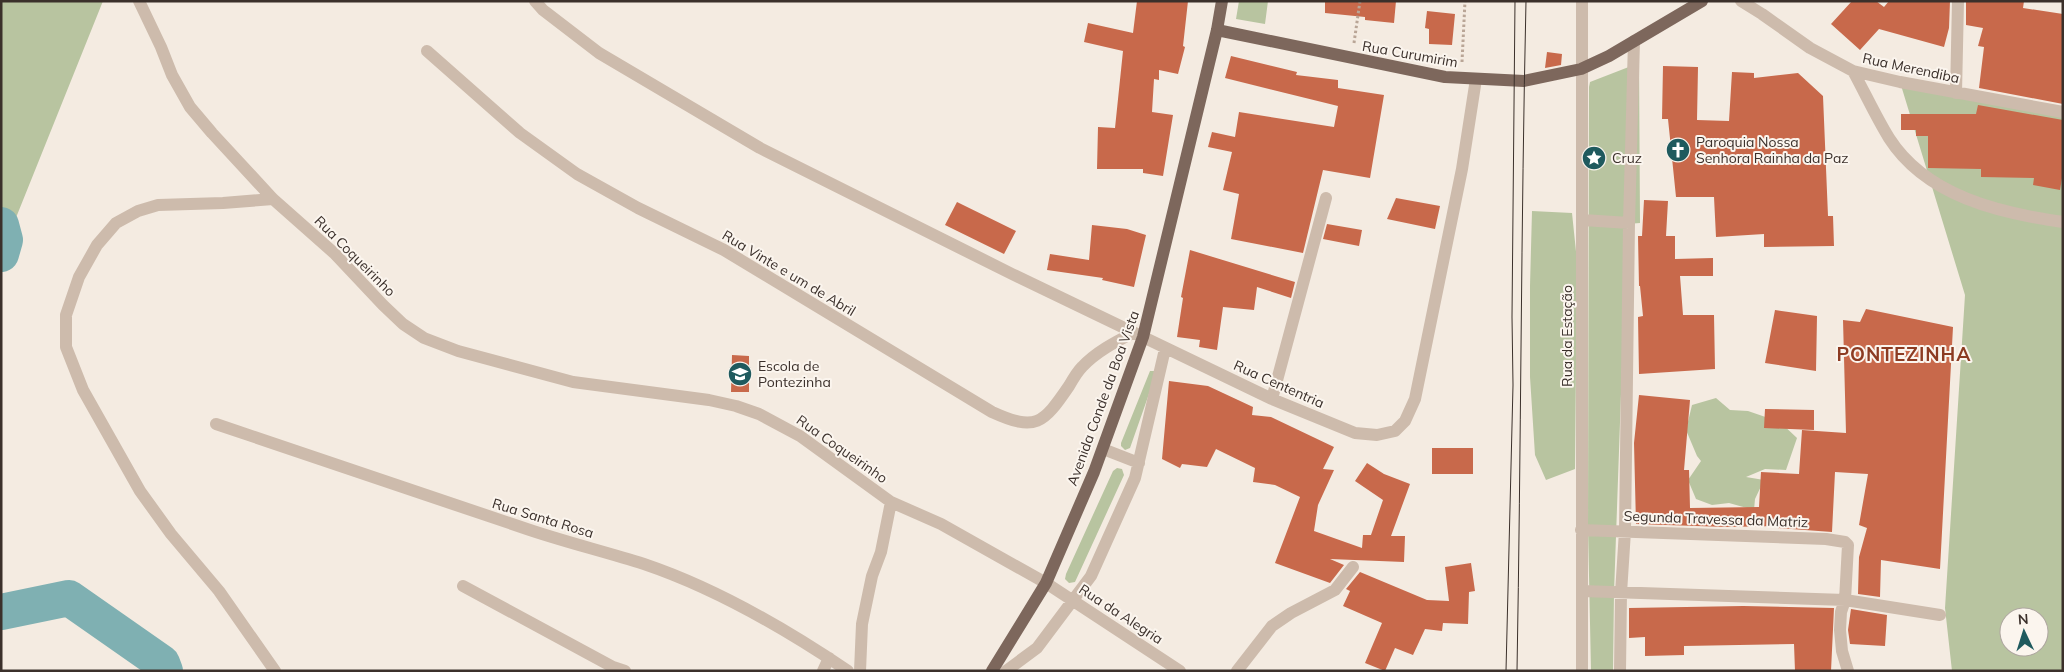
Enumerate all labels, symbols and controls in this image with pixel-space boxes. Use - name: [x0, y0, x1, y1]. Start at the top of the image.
- street label: Rua Curumirim: [1361, 37, 1459, 71]
- street label: Rua Merendiba: [1861, 49, 1961, 87]
- place label: Paroquia Nossa Senhora Rainha da Paz: [1696, 133, 1849, 167]
- church icon: Paroquia Nossa Senhora Rainha da Paz: [1665, 137, 1691, 163]
- place icon: Cruz: [1581, 145, 1607, 171]
- place label: Cruz: [1612, 149, 1642, 167]
- street label: Rua Coqueirinho: [311, 212, 399, 300]
- street label: Rua Vinte e um de Abril: [719, 226, 859, 320]
- street label: Rua da Estação: [1558, 285, 1576, 387]
- street label: Avenida Conde da Boa Vista: [1063, 308, 1143, 488]
- district label: PONTEZINHA: [1836, 342, 1972, 366]
- street label: Rua Cententria: [1231, 356, 1327, 412]
- place label: Escola de Pontezinha: [758, 357, 831, 391]
- school or university icon: Escola de Pontezinha: [727, 361, 753, 387]
- street label: Rua Coqueirinho: [793, 411, 891, 487]
- street label: Rua Santa Rosa: [490, 494, 596, 542]
- street label: Segunda Travessa da Matriz: [1623, 507, 1809, 531]
- street label: Rua da Alegria: [1076, 580, 1166, 648]
- north arrow: [1999, 607, 2049, 657]
- text: N: [2017, 610, 2029, 628]

